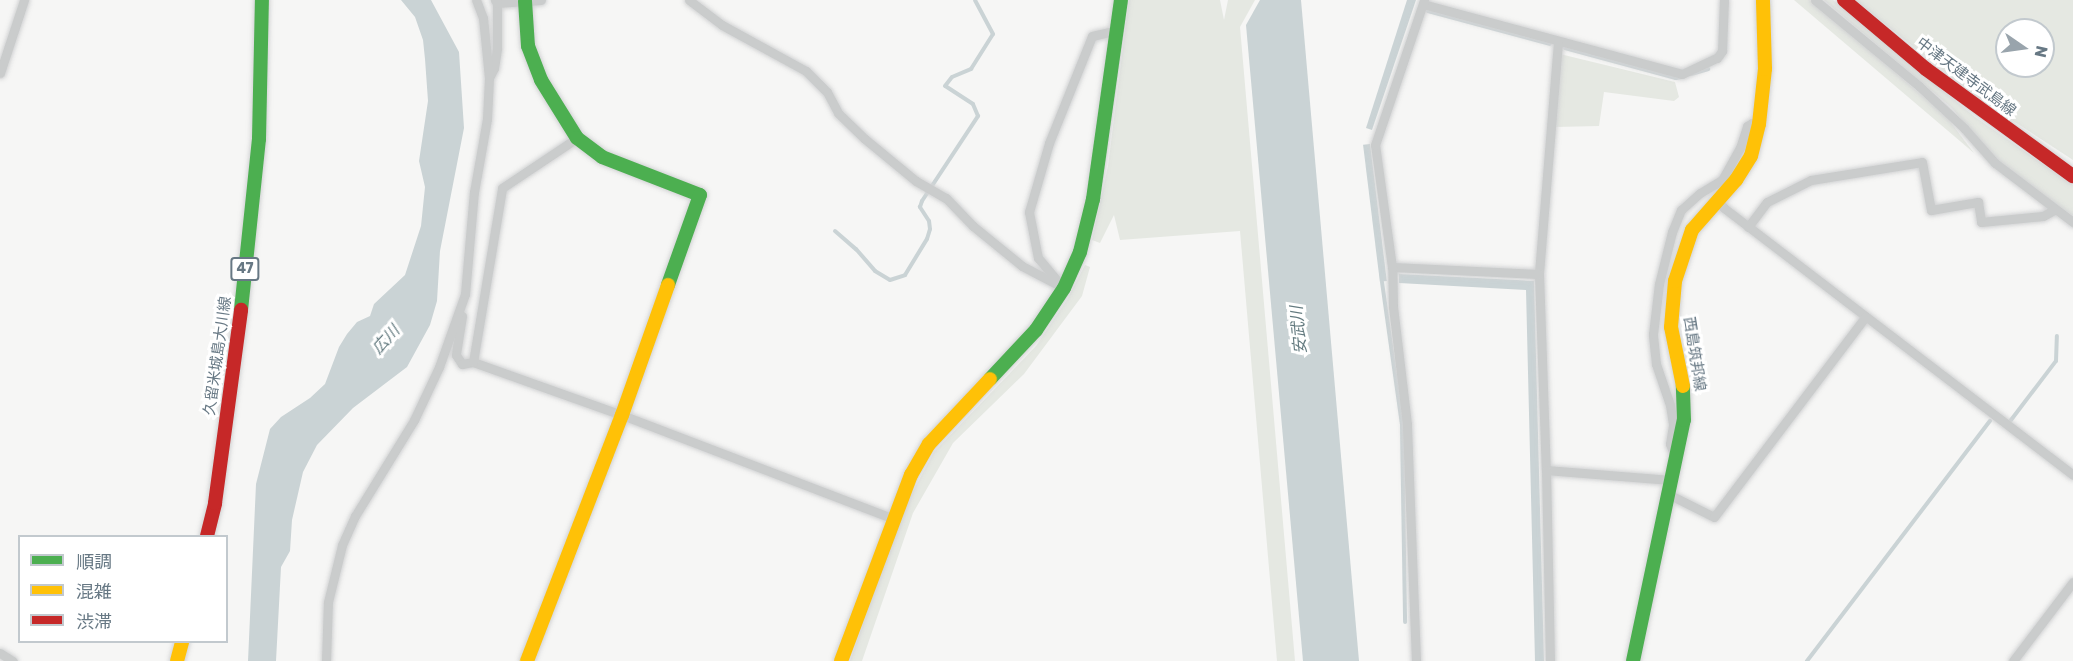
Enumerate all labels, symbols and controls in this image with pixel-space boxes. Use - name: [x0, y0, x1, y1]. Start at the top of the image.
- north arrow: [1995, 18, 2055, 78]
- street label: 中津天建寺武島線: [1913, 34, 2019, 120]
- text: N: [2031, 44, 2052, 59]
- road number: 47: [230, 258, 260, 280]
- street label: 久留米城島大川線: [201, 295, 235, 417]
- water label: 安武川: [1287, 305, 1311, 355]
- street label: 西島筑邦線: [1679, 316, 1709, 392]
- water label: 広川: [368, 322, 404, 358]
- legend: [18, 535, 228, 643]
- text: 順調: [76, 551, 112, 573]
- text: 混雑: [76, 581, 112, 603]
- text: 渋滞: [76, 611, 112, 633]

